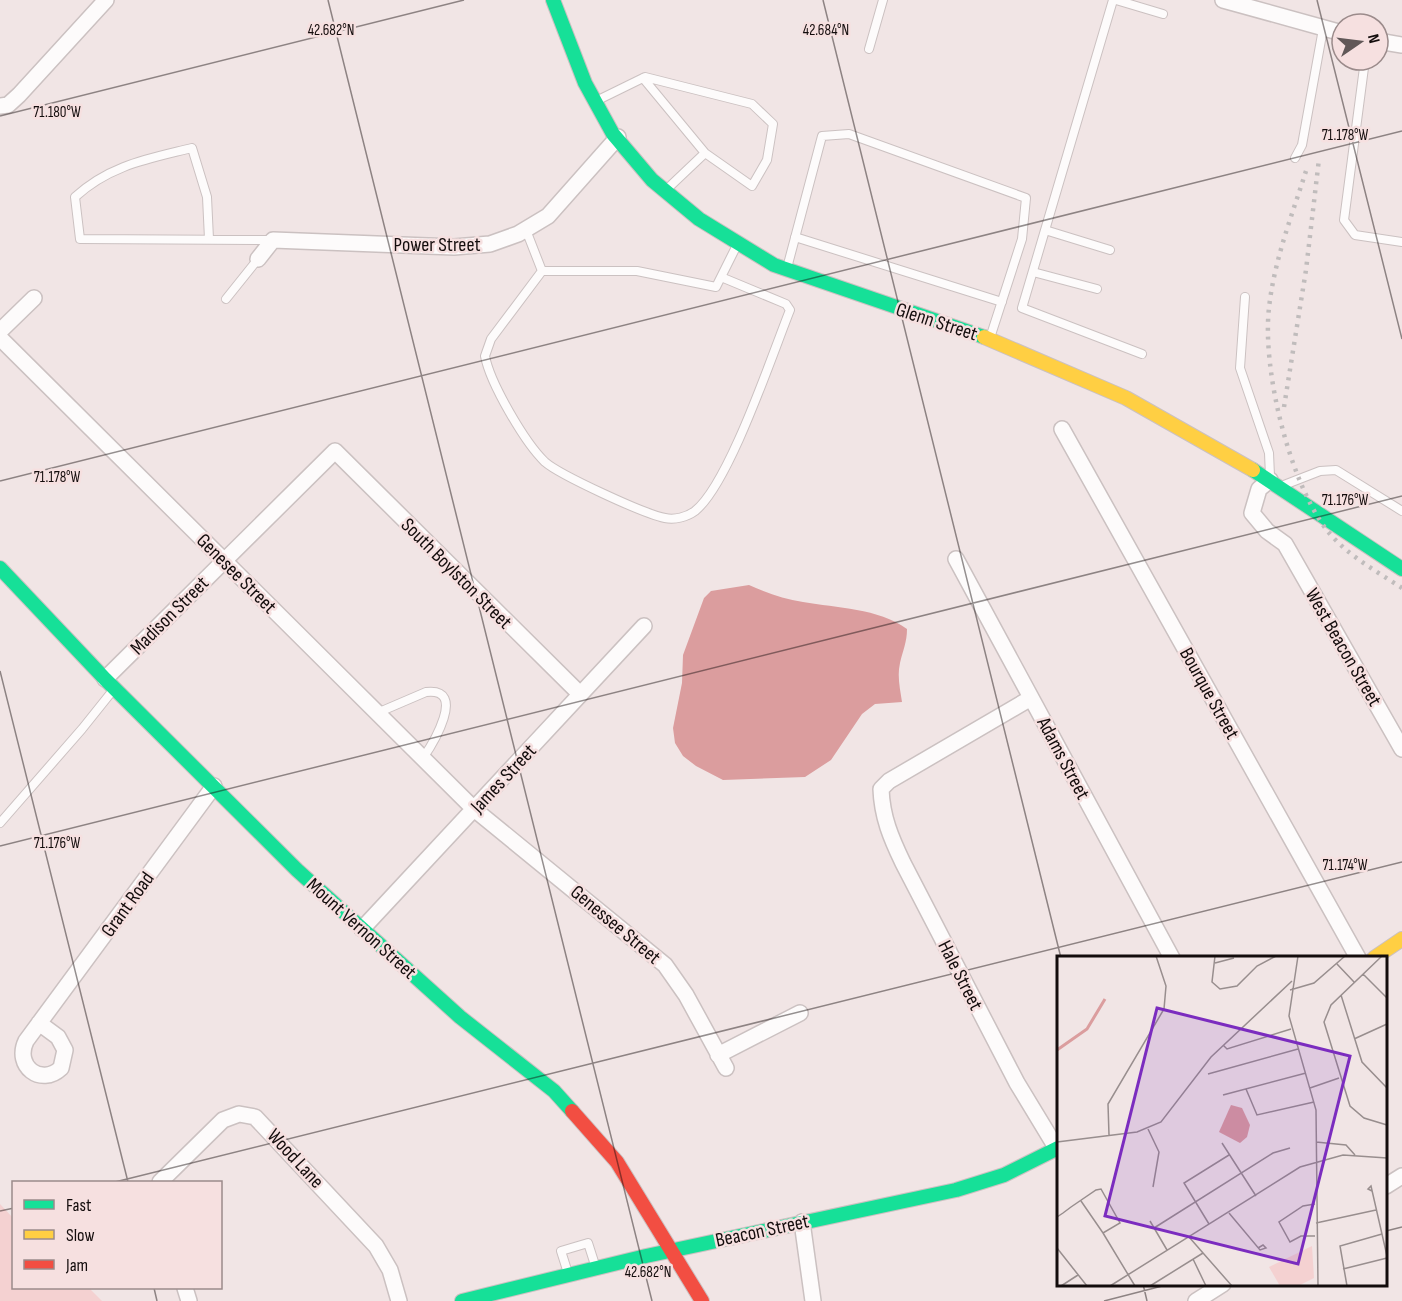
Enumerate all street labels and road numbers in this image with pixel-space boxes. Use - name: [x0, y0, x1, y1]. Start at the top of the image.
- street label: Power Street: [394, 233, 480, 257]
- street label: Glenn Street: [893, 298, 980, 346]
- street label: South Boylston Street: [396, 513, 517, 634]
- street label: Genesee Street: [191, 529, 281, 619]
- street label: Madison Street: [125, 571, 214, 660]
- street label: West Beacon Street: [1300, 584, 1387, 711]
- street label: Bourque Street: [1174, 643, 1244, 744]
- street label: Adams Street: [1031, 712, 1095, 804]
- street label: James Street: [465, 739, 542, 819]
- street label: Grant Road: [96, 867, 159, 942]
- street label: Mount Vernon Street: [301, 873, 421, 984]
- street label: Genessee Street: [565, 880, 665, 969]
- street label: Hale Street: [932, 937, 988, 1014]
- street label: Wood Lane: [262, 1124, 329, 1193]
- street label: Beacon Street: [713, 1209, 811, 1253]

